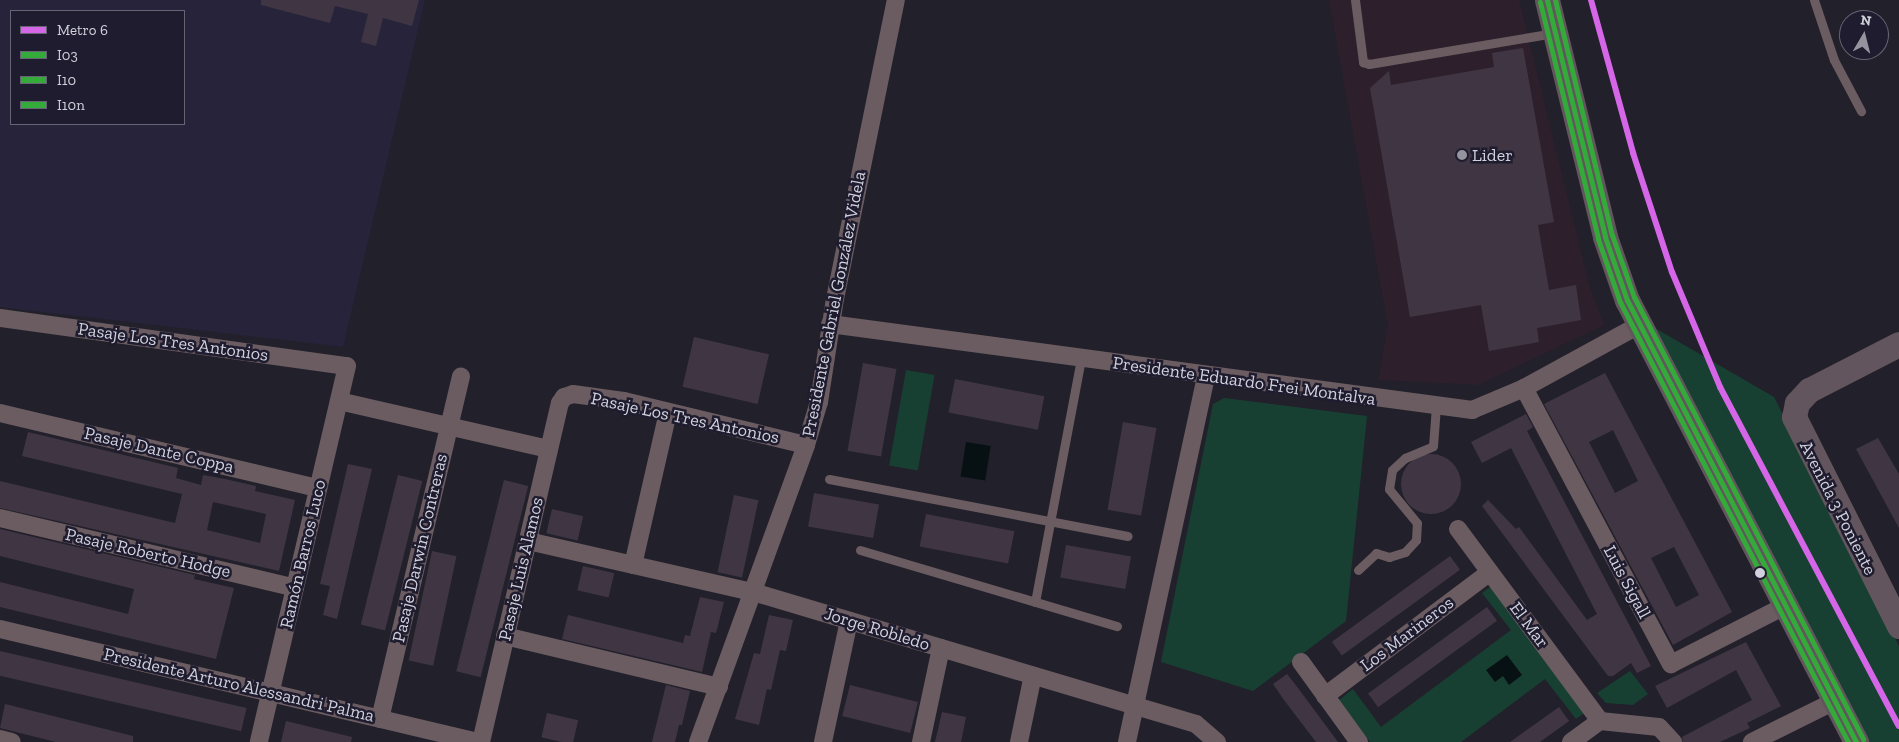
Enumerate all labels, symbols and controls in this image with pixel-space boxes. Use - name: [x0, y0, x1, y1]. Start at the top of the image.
- legend: [10, 10, 185, 125]
- north arrow: [1839, 10, 1889, 60]
- text: N: [1860, 11, 1872, 30]
- text: Metro 6: [57, 21, 108, 39]
- text: I03: [57, 46, 78, 64]
- text: I10: [57, 71, 76, 89]
- text: I10n: [57, 96, 85, 114]
- place label: Lider: [1472, 144, 1513, 166]
- marker: Lider: [1456, 149, 1468, 161]
- street label: Presidente Gabriel González Videla: [798, 169, 870, 439]
- street label: Pasaje Los Tres Antonios: [76, 318, 270, 366]
- street label: Presidente Eduardo Frei Montalva: [1111, 352, 1377, 410]
- street label: Pasaje Los Tres Antonios: [588, 387, 782, 449]
- street label: Pasaje Dante Coppa: [82, 422, 236, 478]
- street label: Avenida 3 Poniente: [1795, 437, 1881, 579]
- street label: Pasaje Darwin Contreras: [388, 452, 452, 644]
- street label: Ramón Barros Luco: [275, 477, 331, 631]
- street label: Pasaje Luis Alamos: [494, 495, 548, 643]
- street label: Pasaje Roberto Hodge: [63, 523, 233, 583]
- street label: Luis Sigall: [1599, 542, 1655, 622]
- unlabelled marker: [1755, 568, 1765, 578]
- street label: Los Marineros: [1356, 592, 1458, 676]
- street label: El Mar: [1505, 598, 1553, 652]
- street label: Jorge Robledo: [822, 603, 932, 655]
- street label: Presidente Arturo Alessandri Palma: [101, 643, 377, 727]

